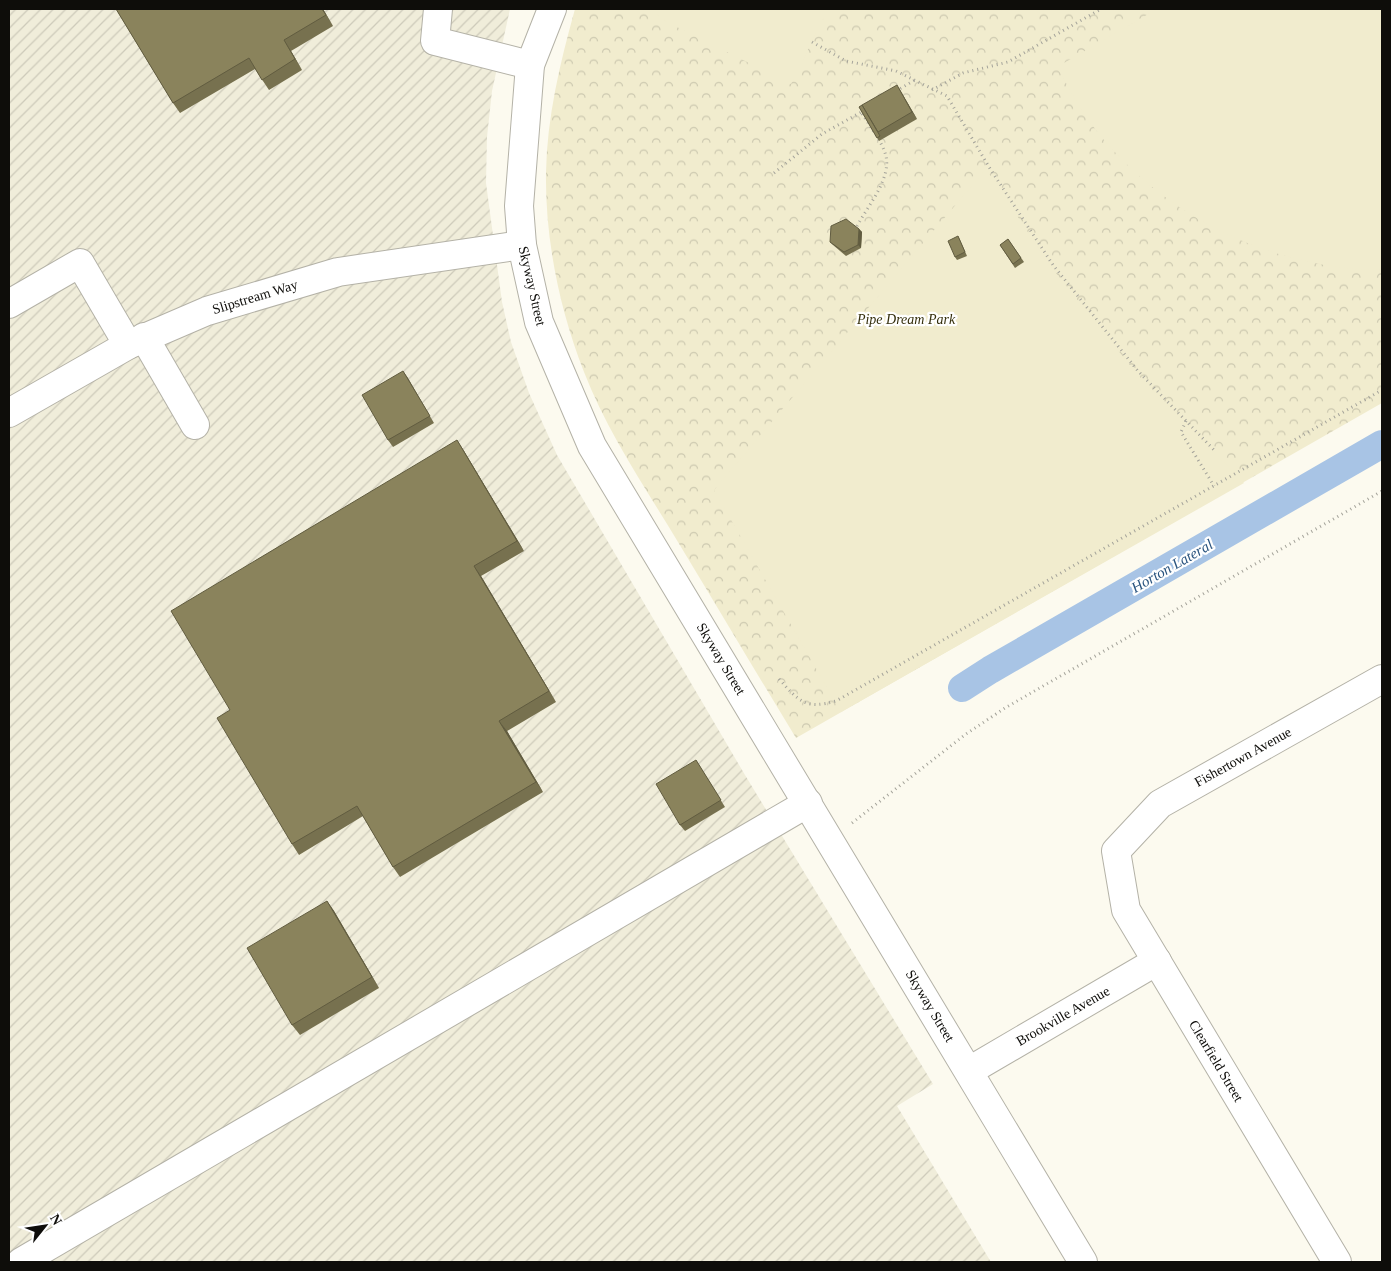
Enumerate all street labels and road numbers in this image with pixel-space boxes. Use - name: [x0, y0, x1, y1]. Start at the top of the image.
- street label: Skyway Street: [516, 245, 548, 327]
- street label: Slipstream Way: [211, 277, 299, 317]
- street label: Skyway Street: [694, 620, 748, 698]
- street label: Fishertown Avenue: [1192, 724, 1294, 790]
- street label: Skyway Street: [903, 967, 957, 1045]
- street label: Brookville Avenue: [1014, 983, 1112, 1049]
- street label: Clearfield Street: [1186, 1018, 1246, 1104]

